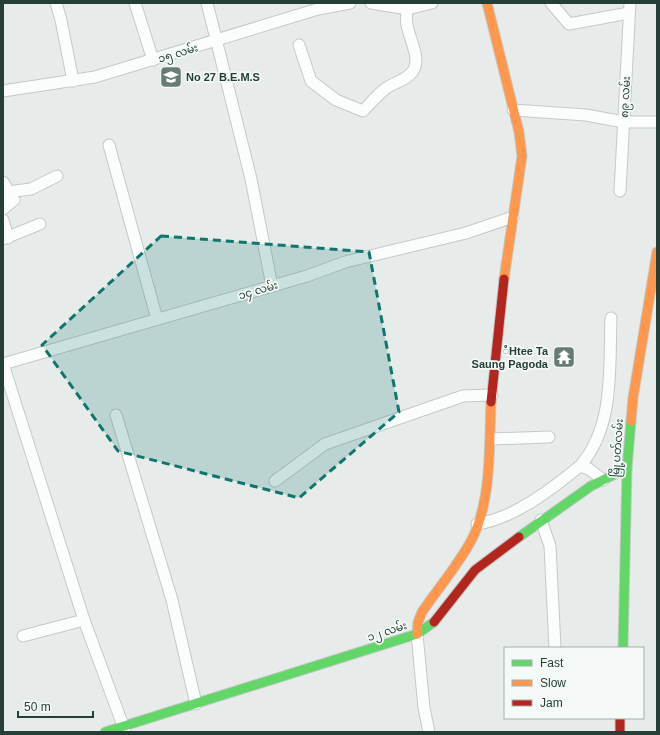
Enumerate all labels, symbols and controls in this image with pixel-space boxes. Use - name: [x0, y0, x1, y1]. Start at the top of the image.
- street label: ၁၅ လမ်း: [156, 40, 200, 68]
- school or university icon: No 27 B.E.M.S: [158, 64, 184, 90]
- place label: No 27 B.E.M.S: [186, 71, 260, 83]
- street label: ၈၉ လမ်း: [617, 76, 635, 118]
- street label: ၁၄ လမ်း: [237, 278, 280, 304]
- temple icon: ံHtee Ta Saung Pagoda: [551, 344, 577, 370]
- place label: ံHtee Ta Saung Pagoda: [472, 345, 549, 370]
- street label: မြို့ပတ်လမ်း: [608, 418, 628, 478]
- street label: ၁၂ လမ်း: [365, 618, 409, 646]
- legend: [504, 647, 644, 719]
- text: Fast: [540, 656, 564, 670]
- text: Slow: [540, 676, 566, 690]
- scale bar: [18, 693, 93, 719]
- text: Jam: [540, 696, 563, 710]
- text: 50 m: [24, 700, 51, 714]

